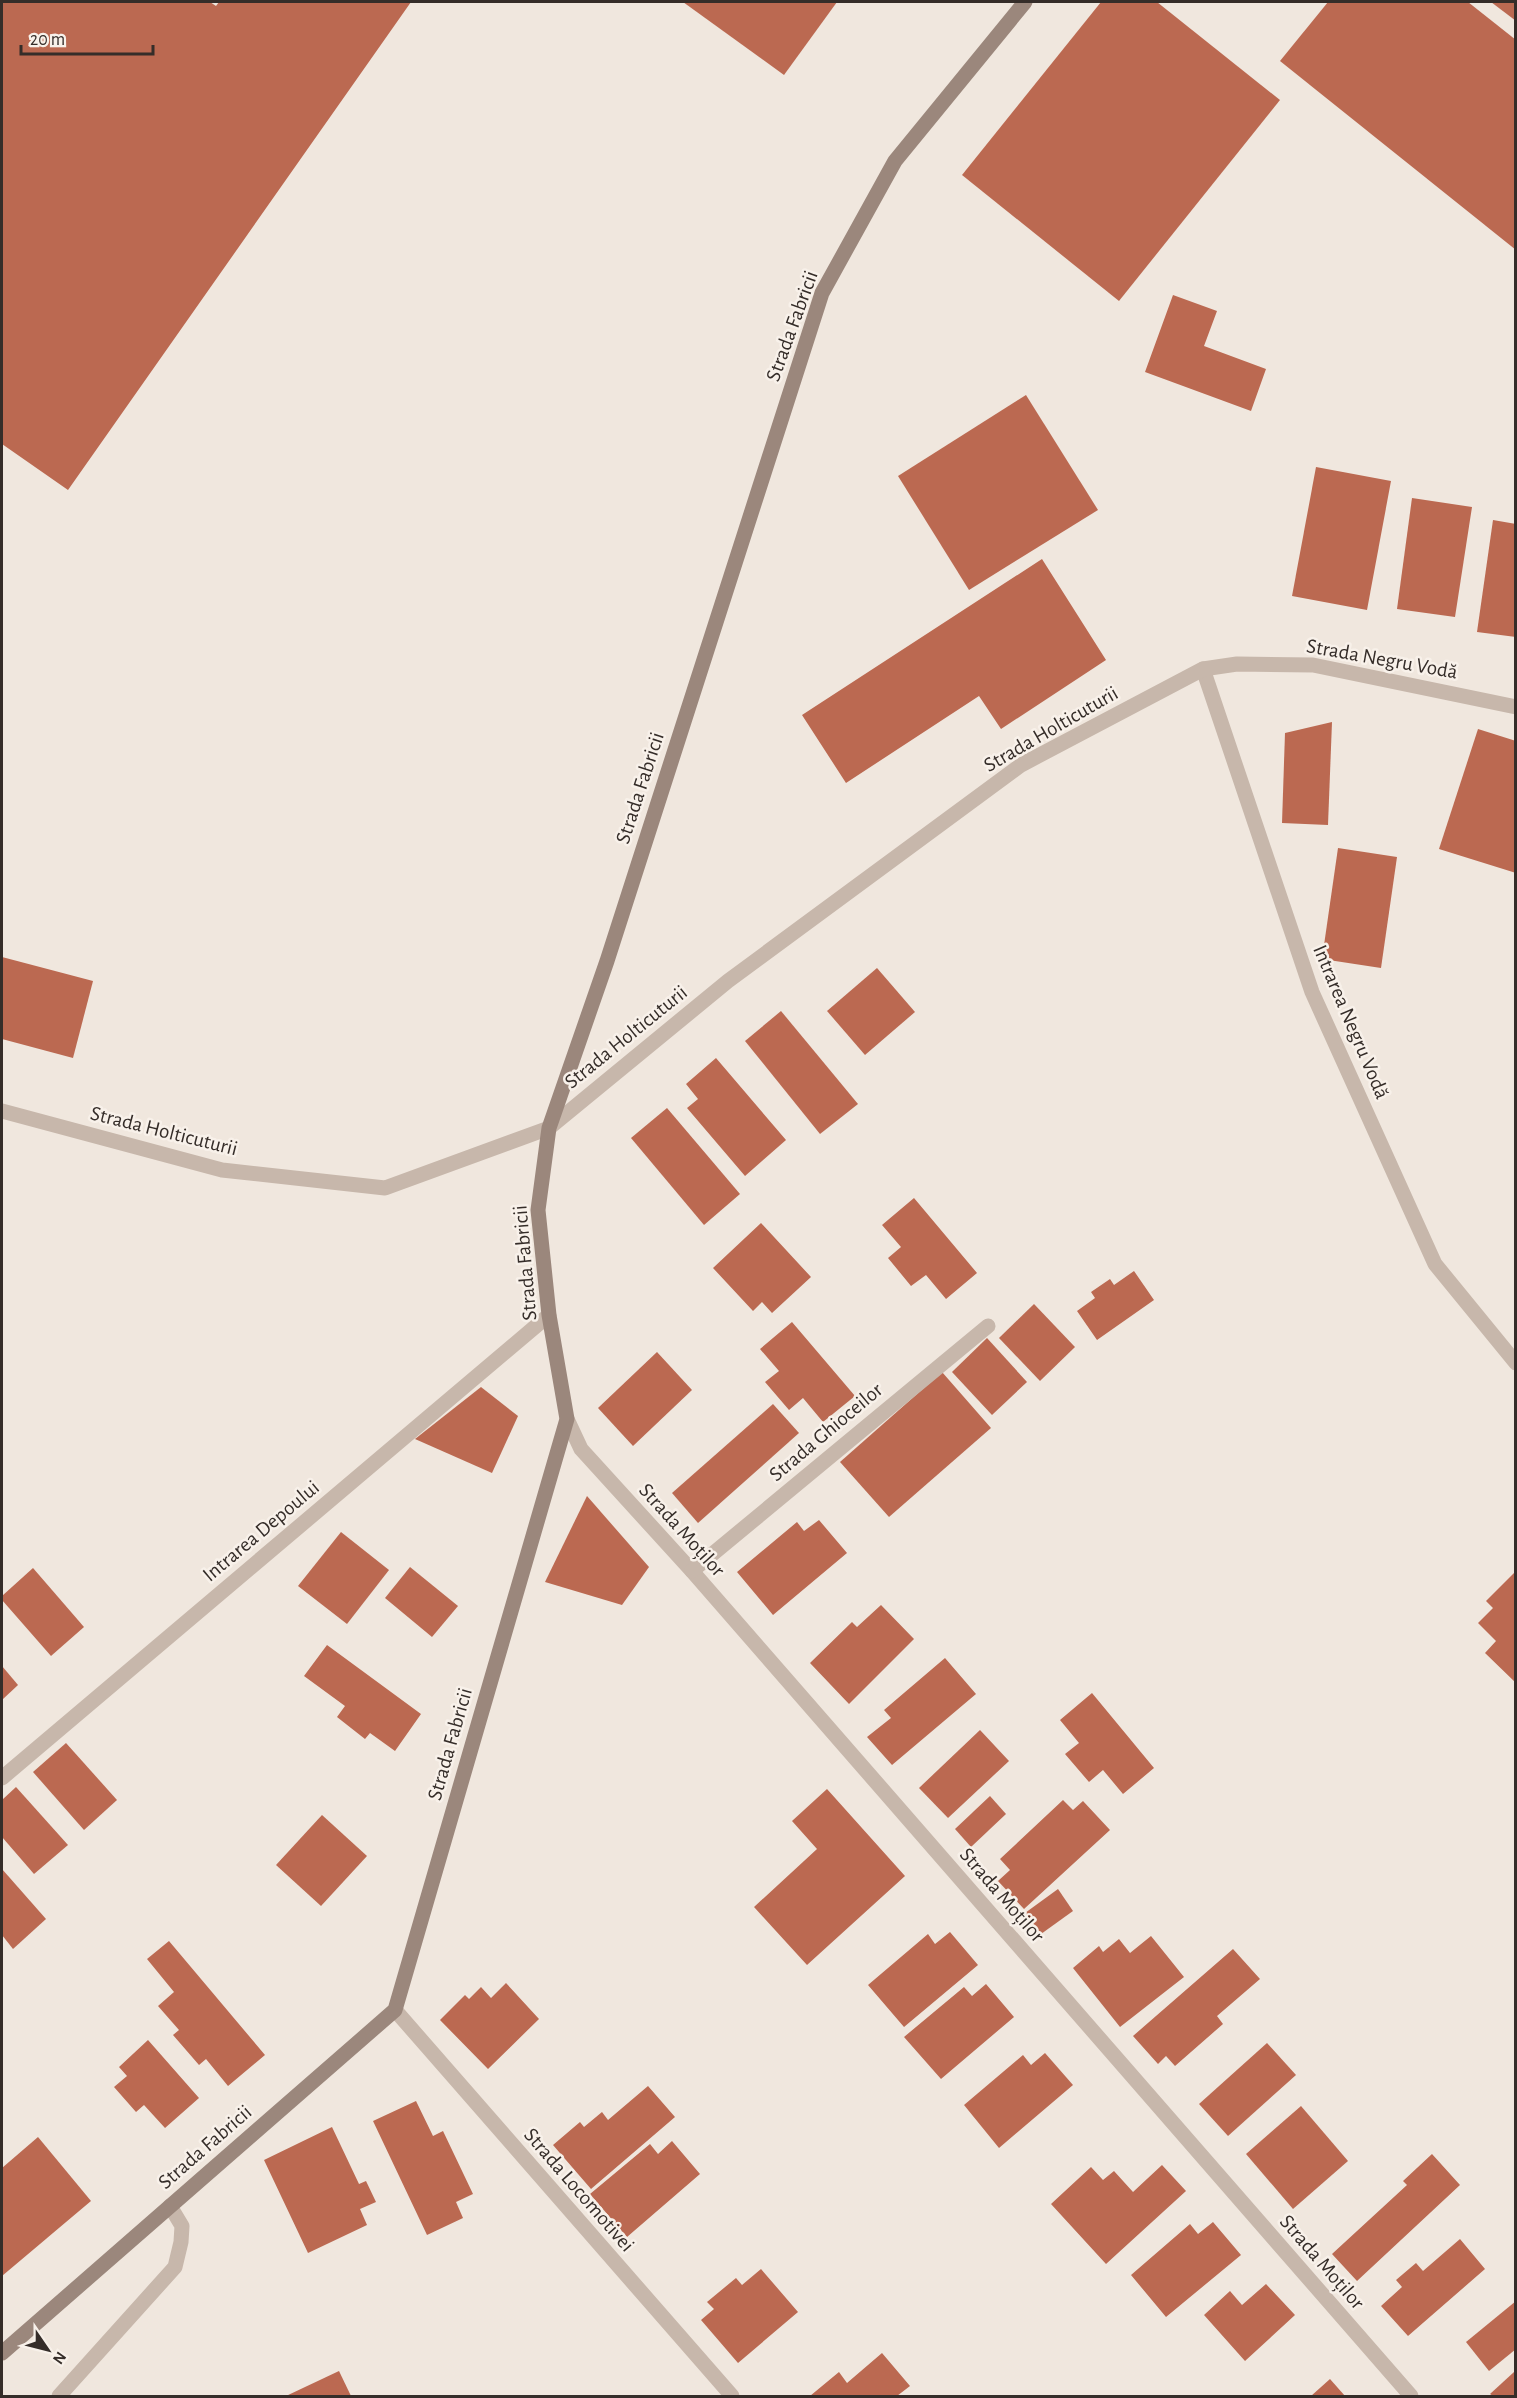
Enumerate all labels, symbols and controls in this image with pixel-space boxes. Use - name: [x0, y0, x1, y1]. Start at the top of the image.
- scale bar: [21, 18, 153, 56]
- text: 20 m: [30, 31, 65, 49]
- street label: Strada Fabricii: [762, 268, 822, 384]
- street label: Strada Negru Vodă: [1305, 635, 1460, 683]
- street label: Strada Holticuturii: [980, 682, 1122, 776]
- street label: Strada Fabricii: [612, 730, 668, 846]
- street label: Intrarea Negru Vodă: [1309, 942, 1393, 1102]
- street label: Strada Holticuturii: [561, 981, 691, 1093]
- street label: Strada Holticuturii: [88, 1103, 240, 1159]
- street label: Strada Fabricii: [509, 1204, 541, 1322]
- street label: Strada Ghioceilor: [765, 1379, 887, 1485]
- street label: Intrarea Depoului: [199, 1476, 323, 1586]
- street label: Strada Moților: [633, 1479, 729, 1582]
- street label: Strada Fabricii: [424, 1685, 476, 1803]
- street label: Strada Moților: [954, 1844, 1049, 1948]
- street label: Strada Fabricii: [154, 2101, 256, 2193]
- street label: Strada Locomotivei: [520, 2124, 638, 2256]
- street label: Strada Moților: [1274, 2211, 1369, 2315]
- north arrow: [18, 2320, 78, 2380]
- text: N: [50, 2349, 69, 2367]

